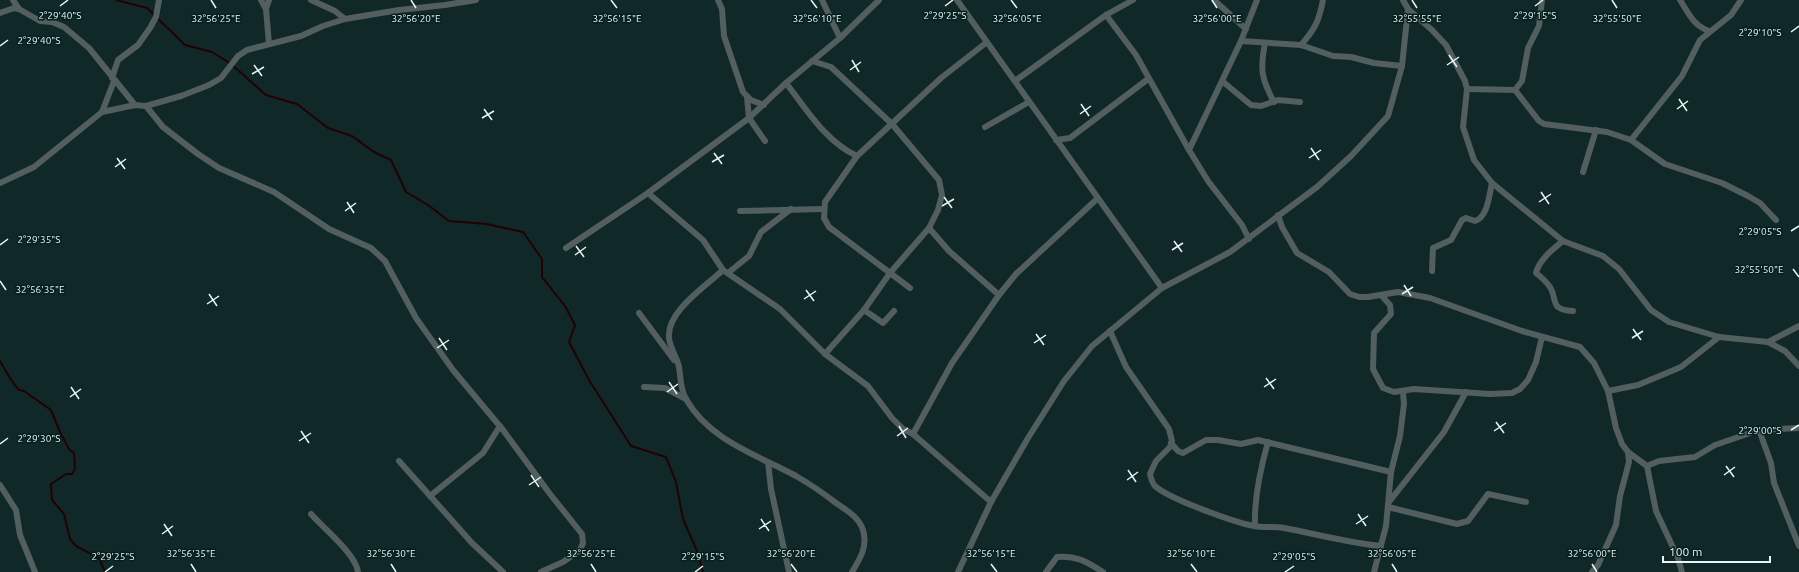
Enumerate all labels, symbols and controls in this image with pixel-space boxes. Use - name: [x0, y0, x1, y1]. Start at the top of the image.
- text: 2°29'40"S: [38, 10, 82, 21]
- text: 2°29'25"S: [923, 10, 967, 21]
- text: 2°29'15"S: [1513, 10, 1557, 21]
- text: 32°56'25"E: [191, 13, 241, 24]
- text: 32°56'20"E: [391, 13, 441, 24]
- text: 32°56'15"E: [592, 13, 642, 24]
- text: 32°56'10"E: [792, 13, 842, 24]
- text: 32°56'05"E: [992, 13, 1042, 24]
- text: 32°56'00"E: [1192, 13, 1242, 24]
- text: 32°55'55"E: [1392, 13, 1442, 24]
- text: 32°55'50"E: [1592, 13, 1642, 24]
- text: 2°29'10"S: [1738, 27, 1782, 38]
- text: 2°29'40"S: [17, 35, 61, 46]
- text: 2°29'05"S: [1738, 226, 1782, 237]
- text: 2°29'35"S: [17, 234, 61, 245]
- text: 32°55'50"E: [1734, 264, 1784, 275]
- text: 32°56'35"E: [15, 284, 65, 295]
- text: 2°29'00"S: [1738, 425, 1782, 436]
- text: 2°29'30"S: [17, 433, 61, 444]
- scale bar: [1663, 538, 1770, 564]
- text: 100 m: [1669, 545, 1702, 558]
- text: 32°56'35"E: [166, 548, 216, 559]
- text: 32°56'30"E: [366, 548, 416, 559]
- text: 32°56'25"E: [566, 548, 616, 559]
- text: 32°56'20"E: [766, 548, 816, 559]
- text: 32°56'15"E: [966, 548, 1016, 559]
- text: 32°56'10"E: [1166, 548, 1216, 559]
- text: 32°56'05"E: [1367, 548, 1417, 559]
- text: 32°56'00"E: [1567, 548, 1617, 559]
- text: 2°29'25"S: [91, 551, 135, 562]
- text: 2°29'15"S: [681, 551, 725, 562]
- text: 2°29'05"S: [1272, 551, 1316, 562]

